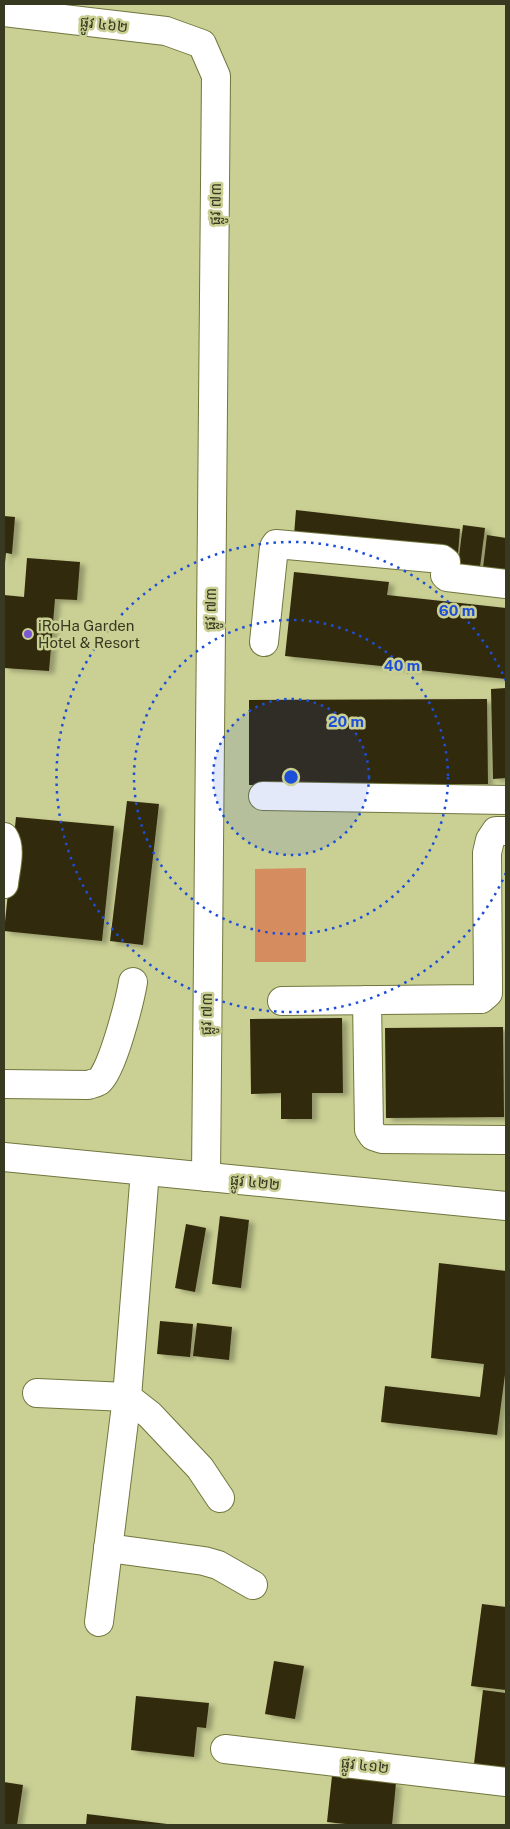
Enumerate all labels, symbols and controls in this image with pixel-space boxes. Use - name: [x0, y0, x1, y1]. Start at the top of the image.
- street label: ផ្លូវ ៤៦២: [78, 13, 129, 41]
- street label: ផ្លូវ ៧៣: [206, 183, 229, 226]
- street label: ផ្លូវ ៧៣: [201, 588, 224, 631]
- text: 60 m: [439, 602, 475, 619]
- place label: iRoHa Garden Hotel & Resort: [38, 617, 140, 651]
- marker: iRoHa Garden Hotel & Resort: [22, 628, 34, 640]
- text: 40 m: [384, 657, 420, 674]
- text: 20 m: [328, 713, 364, 730]
- centre of rings: [282, 768, 300, 786]
- street label: ផ្លូវ ៧៣: [197, 993, 220, 1036]
- street label: ផ្លូវ ៤២២: [229, 1171, 281, 1198]
- street label: ផ្លូវ ៤១២: [339, 1754, 390, 1782]

